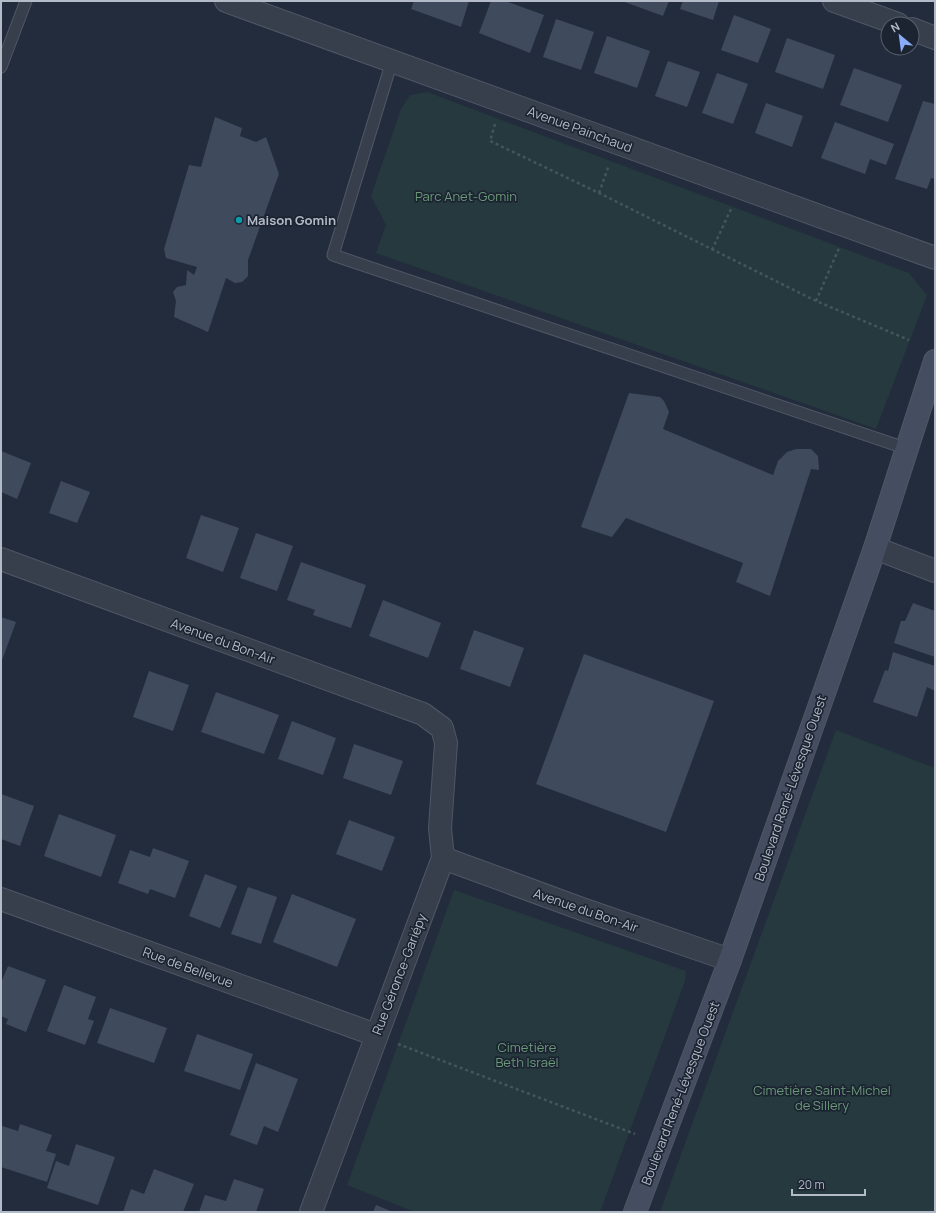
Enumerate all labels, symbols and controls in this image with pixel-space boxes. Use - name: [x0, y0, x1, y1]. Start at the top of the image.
- north arrow: [880, 16, 920, 56]
- text: N: [888, 18, 902, 35]
- street label: Avenue Painchaud: [525, 102, 635, 156]
- park label: Parc Anet-Gomin: [415, 187, 517, 205]
- place label: Maison Gomin: [247, 211, 336, 229]
- marker: Maison Gomin: [234, 215, 244, 225]
- street label: Avenue du Bon-Air: [168, 614, 278, 668]
- street label: Boulevard René-Lévesque Ouest: [750, 693, 830, 883]
- street label: Avenue du Bon-Air: [531, 884, 641, 936]
- street label: Rue Géronce-Gariépy: [368, 911, 431, 1037]
- street label: Rue de Bellevue: [140, 942, 236, 992]
- street label: Boulevard René-Lévesque Ouest: [637, 998, 723, 1188]
- park label: Cimetière Beth Israël: [495, 1038, 559, 1071]
- park label: Cimetière Saint-Michel de Sillery: [753, 1081, 891, 1114]
- scale bar: [792, 1171, 865, 1197]
- text: 20 m: [798, 1176, 825, 1193]

